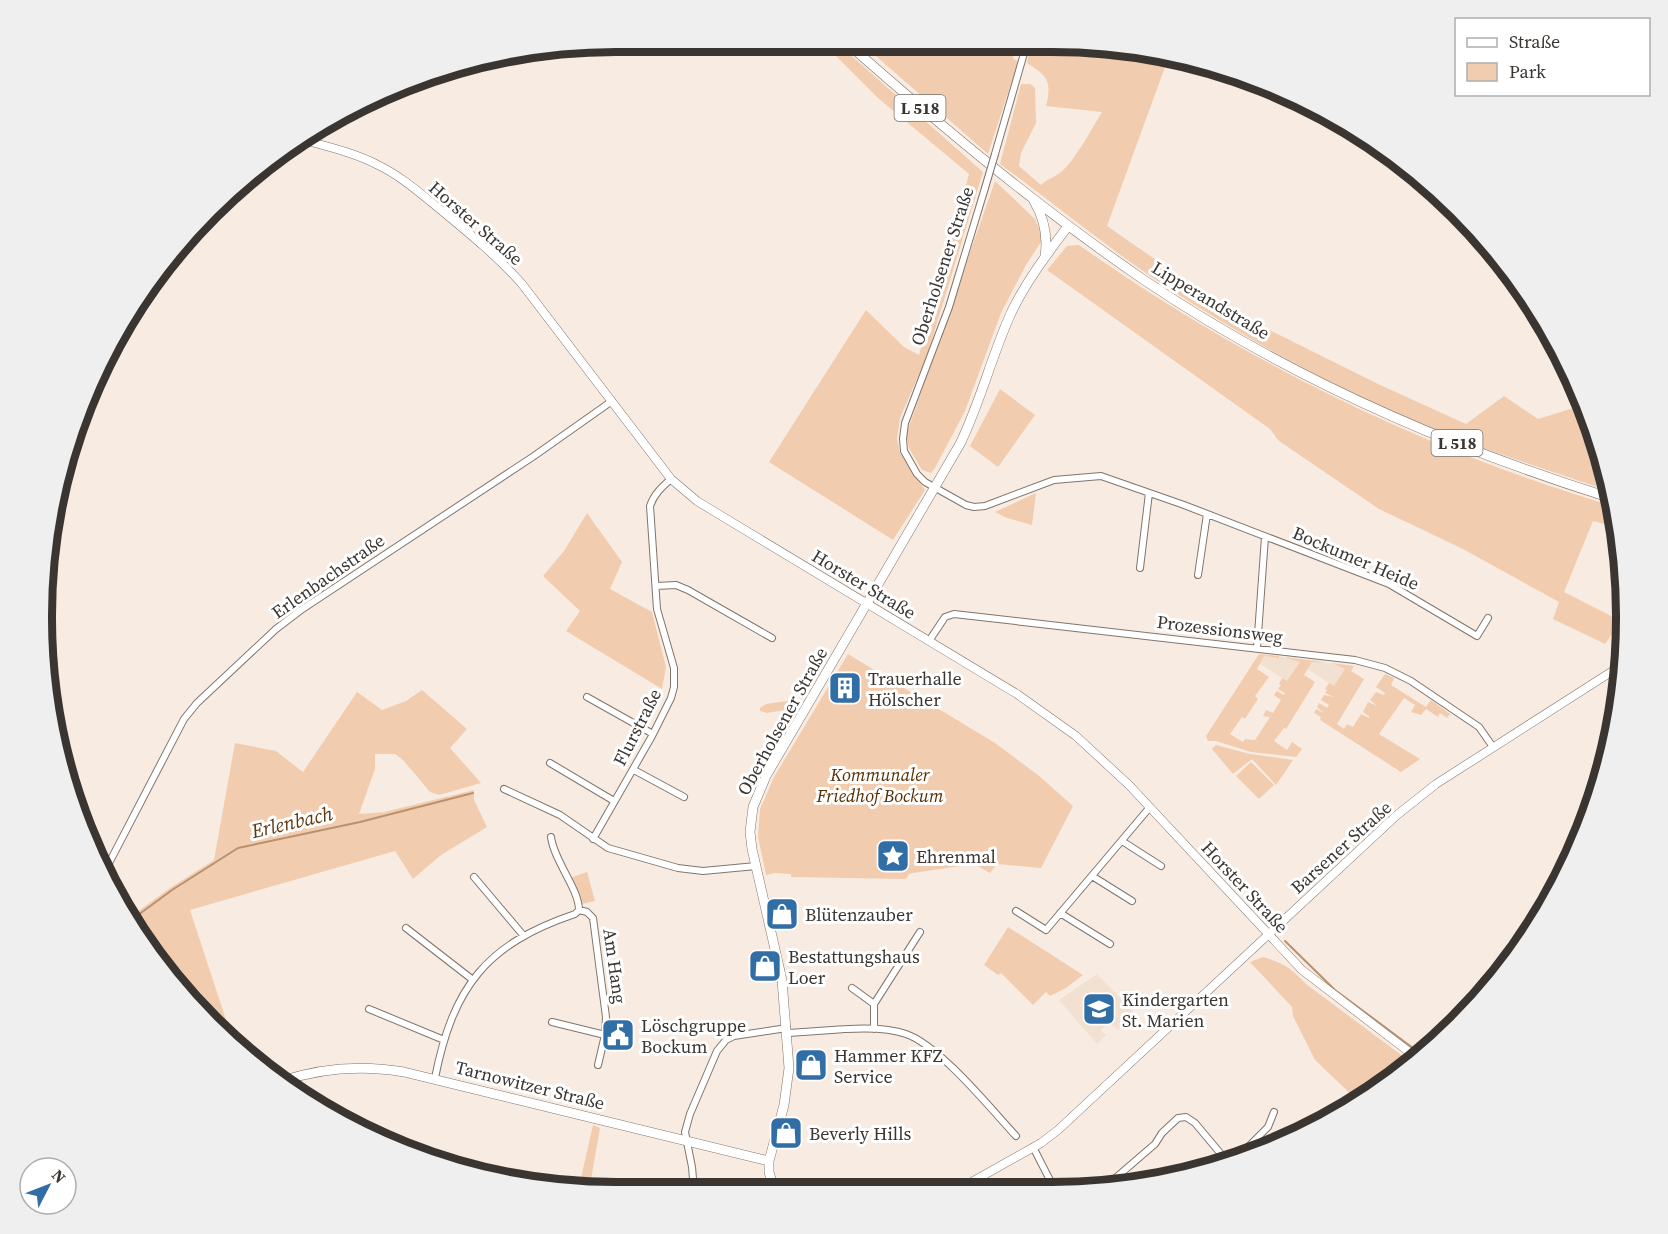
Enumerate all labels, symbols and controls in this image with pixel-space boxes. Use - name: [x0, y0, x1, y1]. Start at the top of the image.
- legend: [1455, 18, 1650, 96]
- text: Straße: [1509, 29, 1560, 54]
- text: Park: [1509, 59, 1546, 84]
- road number: L 518: [894, 95, 946, 121]
- street label: Horster Straße: [424, 175, 528, 271]
- street label: Oberholsener Straße: [904, 183, 980, 349]
- street label: Lipperandstraße: [1147, 255, 1275, 345]
- road number: L 518: [1432, 430, 1482, 456]
- street label: Bockumer Heide: [1289, 520, 1423, 596]
- street label: Erlenbachstraße: [266, 528, 390, 624]
- street label: Horster Straße: [807, 543, 921, 625]
- street label: Prozessionsweg: [1156, 609, 1284, 649]
- street label: Oberholsener Straße: [731, 642, 833, 800]
- place label: Trauerhalle Hölscher: [868, 666, 962, 712]
- building icon: Trauerhalle Hölscher: [827, 670, 863, 706]
- street label: Flurstraße: [607, 684, 667, 770]
- park label: Kommunaler Friedhof Bockum: [815, 762, 944, 808]
- street label: Barsener Straße: [1285, 795, 1397, 899]
- water label: Erlenbach: [248, 799, 336, 845]
- street label: Horster Straße: [1196, 836, 1294, 938]
- place icon: Ehrenmal: [875, 838, 911, 874]
- place label: Ehrenmal: [916, 844, 996, 869]
- shop icon: Blütenzauber: [764, 896, 800, 932]
- place label: Blütenzauber: [805, 902, 913, 927]
- street label: Am Hang: [597, 927, 633, 1005]
- place label: Bestattungshaus Loer: [788, 944, 920, 990]
- shop icon: Bestattungshaus Loer: [747, 948, 783, 984]
- place label: Kindergarten St. Marien: [1122, 987, 1229, 1033]
- school or university icon: Kindergarten St. Marien: [1081, 991, 1117, 1027]
- place label: Löschgruppe Bockum: [641, 1013, 746, 1059]
- public building icon: Löschgruppe Bockum: [600, 1017, 636, 1053]
- place label: Hammer KFZ Service: [834, 1043, 943, 1089]
- shop icon: Hammer KFZ Service: [793, 1047, 829, 1083]
- street label: Tarnowitzer Straße: [453, 1054, 607, 1116]
- shop icon: Beverly Hills: [768, 1115, 804, 1151]
- place label: Beverly Hills: [809, 1121, 912, 1146]
- north arrow: [18, 1156, 78, 1216]
- text: N: [47, 1164, 71, 1188]

